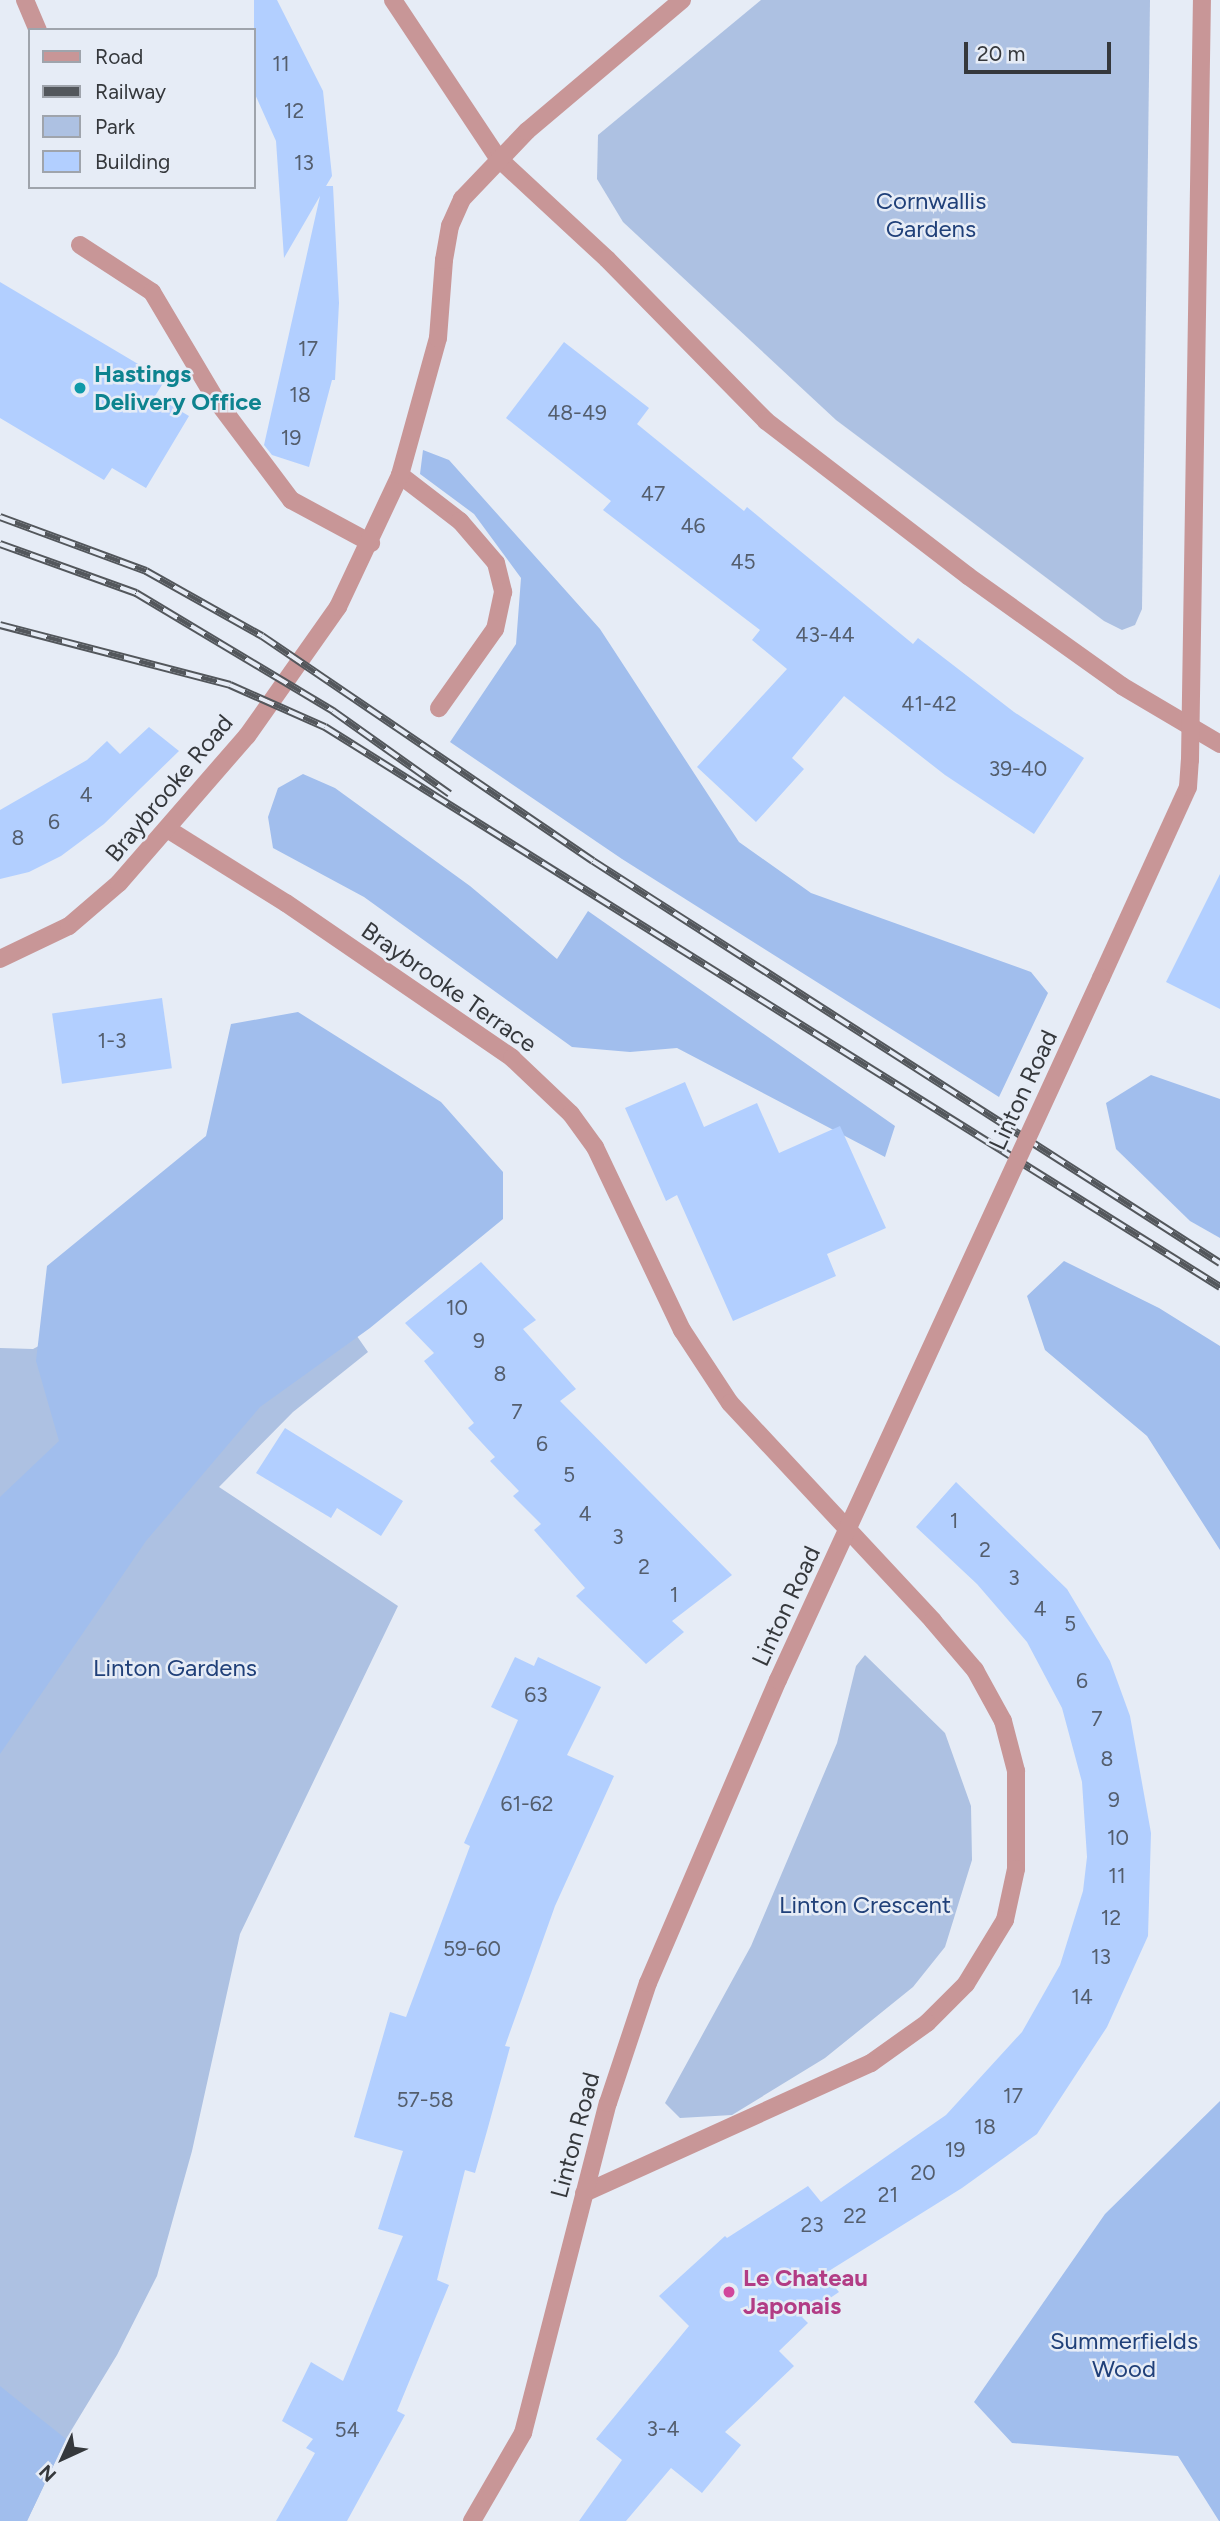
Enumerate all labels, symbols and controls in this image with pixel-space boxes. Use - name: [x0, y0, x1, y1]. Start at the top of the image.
- legend: [28, 28, 256, 189]
- scale bar: [968, 28, 1115, 72]
- text: 20 m: [977, 41, 1025, 66]
- text: Road: [95, 44, 143, 69]
- house number: 11: [272, 51, 290, 77]
- text: Railway: [95, 79, 166, 104]
- house number: 12: [284, 98, 304, 124]
- text: Park: [95, 114, 135, 139]
- text: Building: [95, 149, 170, 174]
- house number: 13: [294, 150, 314, 176]
- park label: Cornwallis Gardens: [876, 187, 986, 243]
- house number: 17: [298, 336, 318, 362]
- place label: Hastings Delivery Office: [94, 360, 262, 416]
- marker: Hastings Delivery Office: [72, 380, 88, 396]
- house number: 18: [289, 382, 311, 408]
- house number: 48-49: [547, 400, 607, 426]
- house number: 19: [281, 425, 301, 451]
- house number: 47: [641, 481, 665, 507]
- house number: 46: [681, 513, 705, 539]
- house number: 45: [730, 549, 756, 575]
- house number: 43-44: [795, 622, 855, 648]
- house number: 41-42: [901, 691, 957, 717]
- street label: Braybrooke Road: [99, 709, 239, 867]
- house number: 39-40: [989, 756, 1047, 782]
- house number: 4: [79, 782, 93, 808]
- house number: 6: [48, 809, 60, 835]
- house number: 8: [12, 825, 24, 851]
- street label: Braybrooke Terrace: [356, 916, 542, 1058]
- street label: Linton Road: [983, 1025, 1063, 1155]
- house number: 1-3: [98, 1028, 126, 1054]
- house number: 10: [446, 1295, 468, 1321]
- house number: 9: [473, 1328, 485, 1354]
- house number: 8: [494, 1361, 506, 1387]
- house number: 7: [511, 1399, 523, 1425]
- house number: 6: [536, 1431, 548, 1457]
- house number: 5: [563, 1462, 575, 1488]
- house number: 4: [578, 1501, 592, 1527]
- house number: 1: [950, 1508, 958, 1534]
- house number: 3: [612, 1524, 624, 1550]
- house number: 2: [979, 1537, 991, 1563]
- street label: Linton Road: [746, 1541, 826, 1671]
- house number: 2: [638, 1554, 650, 1580]
- house number: 3: [1008, 1565, 1020, 1591]
- house number: 1: [670, 1582, 678, 1608]
- house number: 4: [1033, 1596, 1047, 1622]
- house number: 5: [1064, 1611, 1076, 1637]
- park label: Linton Gardens: [93, 1654, 257, 1682]
- house number: 6: [1076, 1668, 1088, 1694]
- house number: 63: [524, 1682, 548, 1708]
- house number: 7: [1091, 1706, 1103, 1732]
- house number: 8: [1101, 1746, 1113, 1772]
- house number: 9: [1108, 1787, 1120, 1813]
- house number: 61-62: [501, 1791, 553, 1817]
- house number: 10: [1107, 1825, 1129, 1851]
- house number: 11: [1108, 1863, 1126, 1889]
- park label: Linton Crescent: [779, 1891, 951, 1919]
- house number: 12: [1101, 1905, 1121, 1931]
- house number: 59-60: [443, 1936, 501, 1962]
- house number: 13: [1091, 1944, 1111, 1970]
- house number: 14: [1071, 1984, 1093, 2010]
- street label: Linton Road: [544, 2069, 606, 2201]
- house number: 17: [1003, 2083, 1023, 2109]
- house number: 57-58: [396, 2087, 454, 2113]
- house number: 18: [974, 2114, 996, 2140]
- house number: 19: [945, 2137, 965, 2163]
- house number: 20: [910, 2160, 936, 2186]
- house number: 21: [878, 2182, 898, 2208]
- house number: 22: [843, 2203, 867, 2229]
- house number: 23: [800, 2212, 824, 2238]
- place label: Le Chateau Japonais: [743, 2264, 868, 2320]
- marker: Le Chateau Japonais: [721, 2284, 737, 2300]
- park label: Summerfields Wood: [1050, 2327, 1198, 2383]
- house number: 3-4: [646, 2416, 680, 2442]
- house number: 54: [334, 2417, 360, 2443]
- north arrow: [28, 2423, 98, 2493]
- text: N: [34, 2460, 61, 2487]

